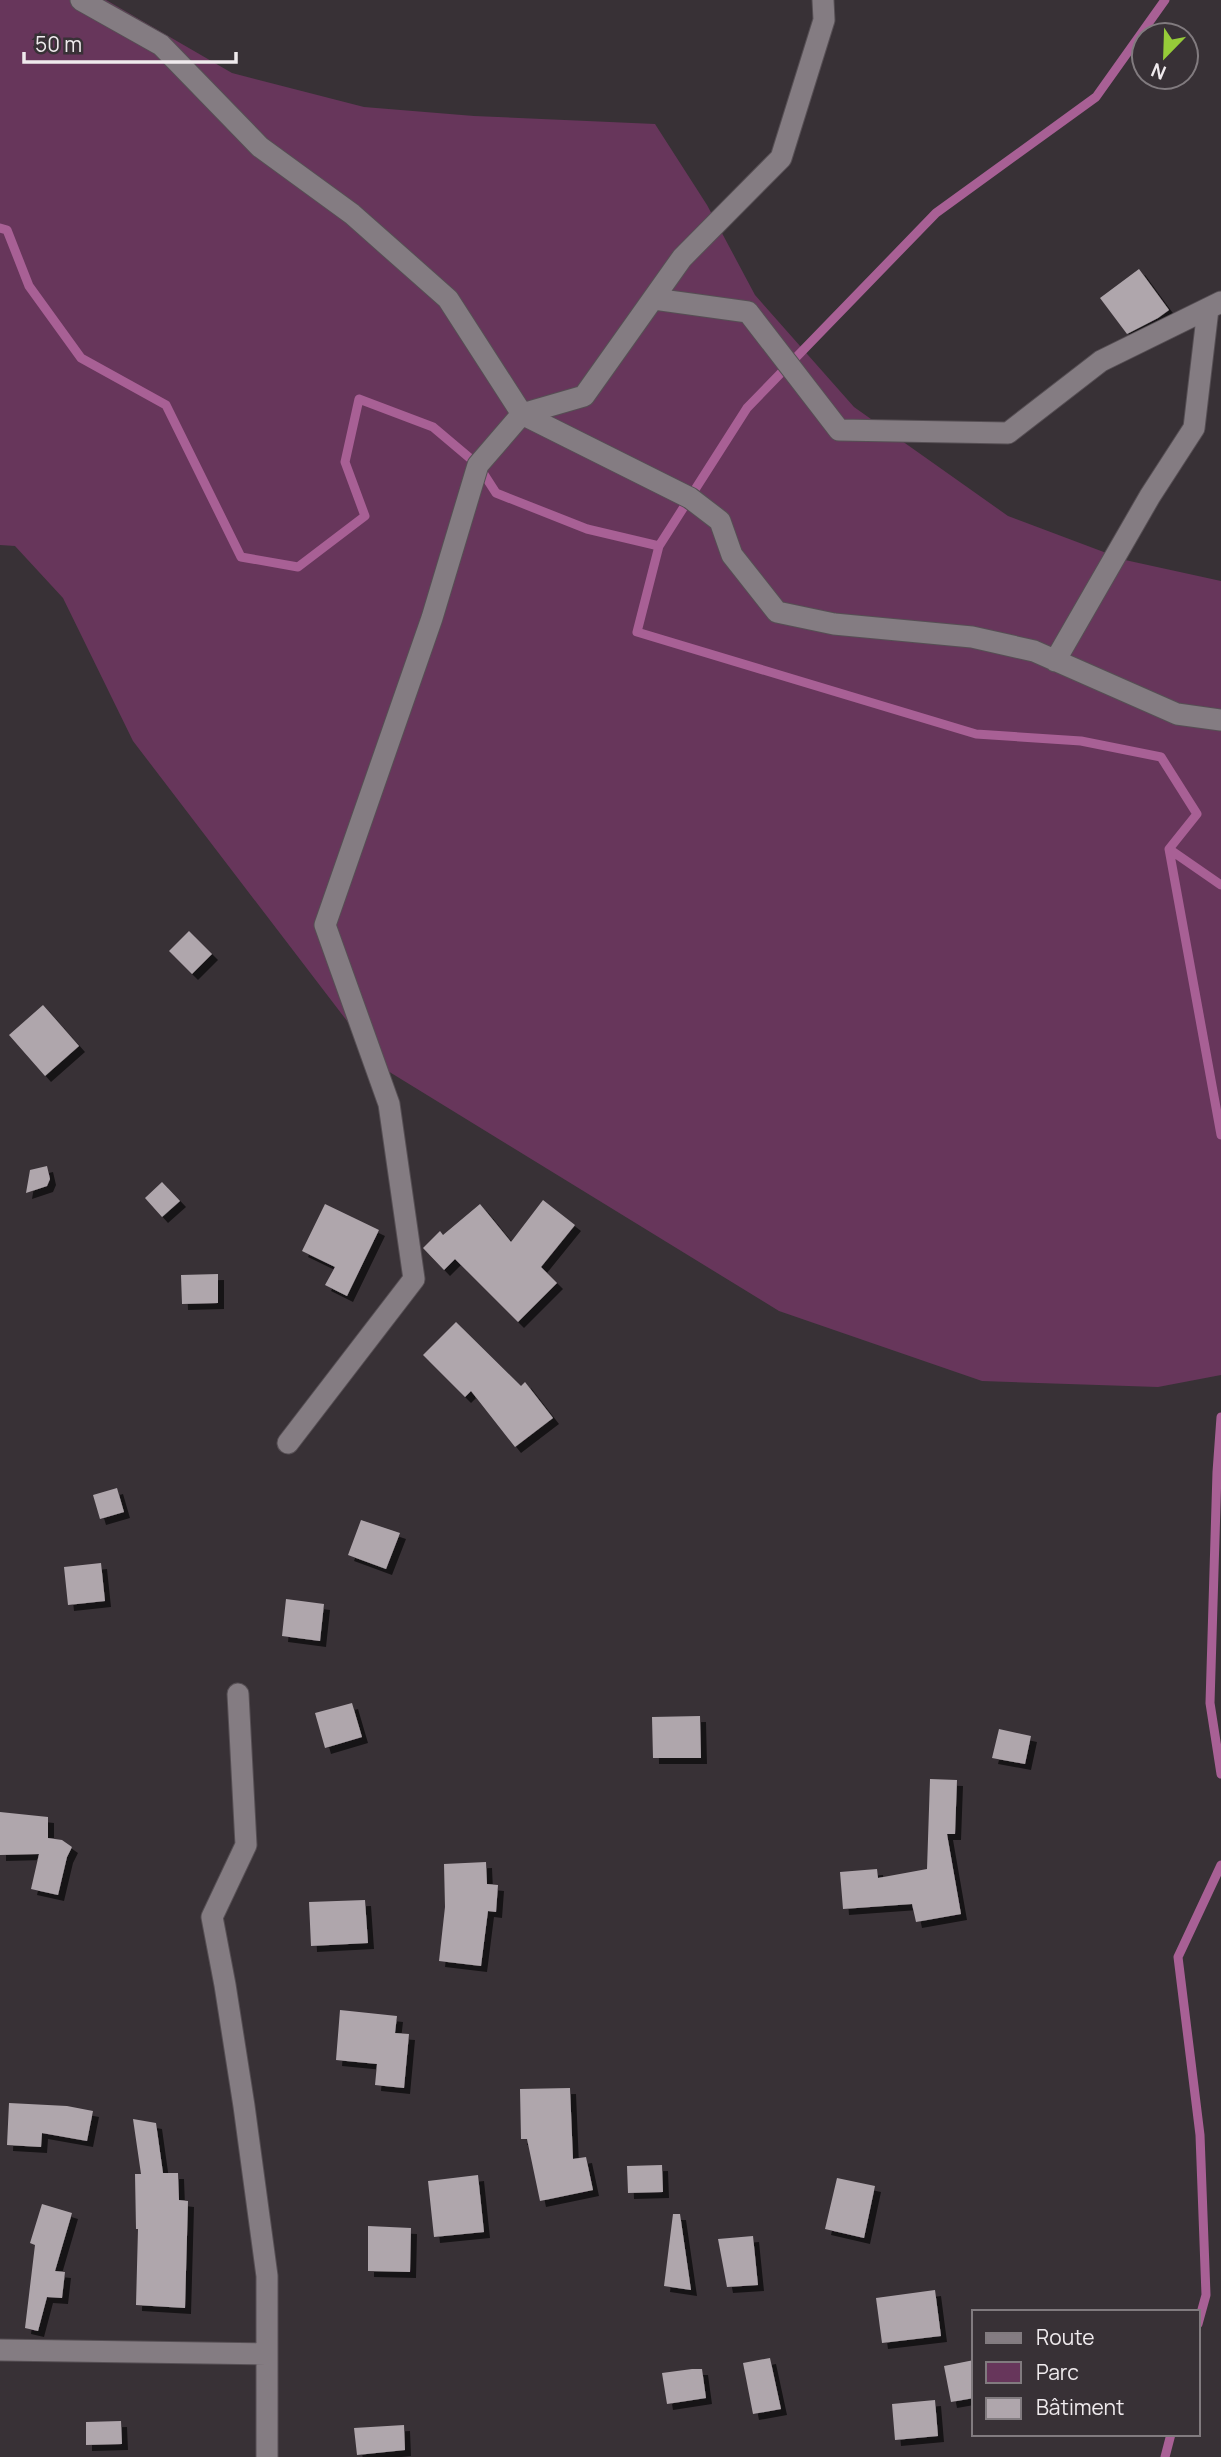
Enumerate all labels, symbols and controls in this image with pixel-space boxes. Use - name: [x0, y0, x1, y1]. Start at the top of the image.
- scale bar: [24, 21, 236, 65]
- north arrow: [1130, 21, 1200, 91]
- text: 50 m: [35, 30, 82, 58]
- text: N: [1147, 57, 1170, 86]
- legend: [972, 2310, 1200, 2436]
- text: Route: [1036, 2323, 1094, 2351]
- text: Parc: [1036, 2358, 1079, 2386]
- text: Bâtiment: [1036, 2393, 1124, 2421]

